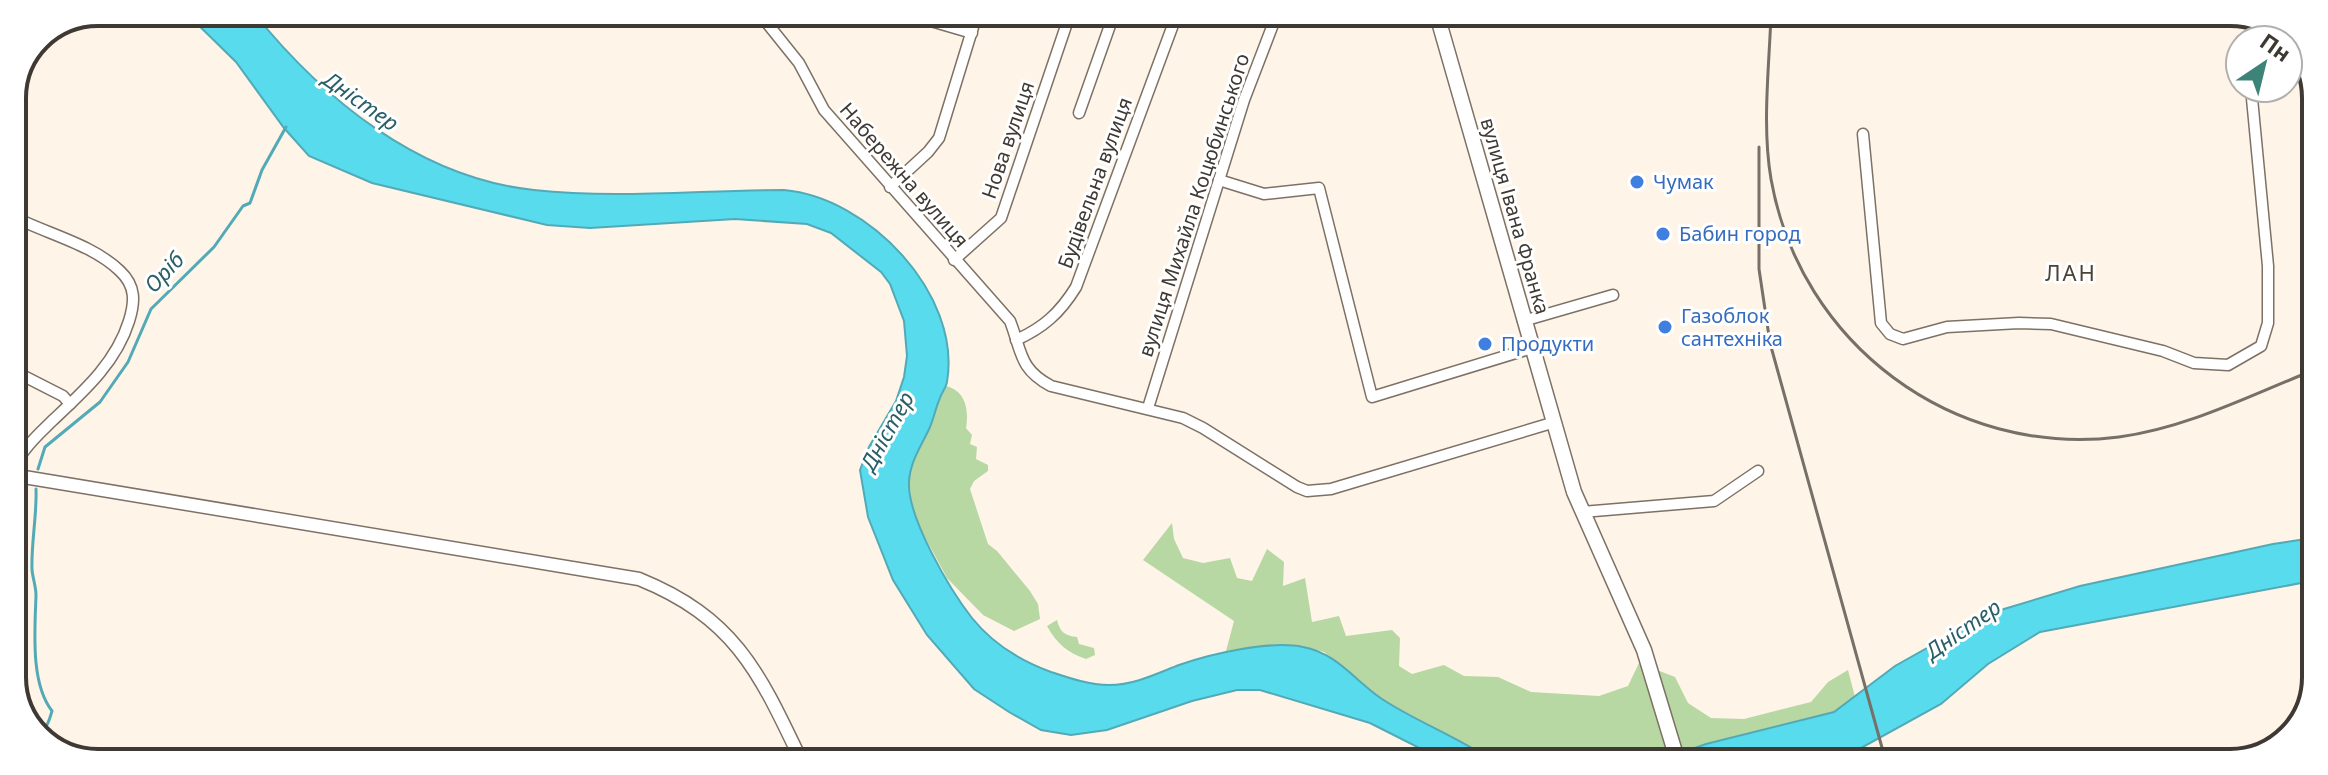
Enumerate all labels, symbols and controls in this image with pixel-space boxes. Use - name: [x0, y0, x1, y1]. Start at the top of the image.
- north arrow: [2224, 24, 2304, 104]
- text: Пн: [2255, 26, 2297, 68]
- street label: вулиця Михайла Коцюбинського: [1132, 50, 1255, 360]
- water label: Дністер: [316, 62, 405, 137]
- street label: Нова вулиця: [975, 78, 1040, 202]
- street label: Будівельна вулиця: [1051, 93, 1138, 272]
- street label: Набережна вулиця: [834, 96, 975, 253]
- street label: вулиця Івана Франка: [1474, 114, 1556, 317]
- place label: Чумак: [1653, 168, 1714, 195]
- marker: Чумак: [1628, 173, 1646, 191]
- place label: Бабин город: [1679, 220, 1801, 247]
- marker: Бабин город: [1654, 225, 1672, 243]
- water label: Оріб: [137, 244, 190, 298]
- district label: ЛАН: [2045, 257, 2097, 287]
- place label: Газоблок сантехніка: [1681, 302, 1783, 352]
- marker: Газоблок сантехніка: [1656, 318, 1674, 336]
- place label: Продукти: [1501, 330, 1594, 357]
- marker: Продукти: [1476, 335, 1494, 353]
- water label: Дністер: [851, 386, 920, 477]
- water label: Дністер: [1917, 591, 2006, 666]

